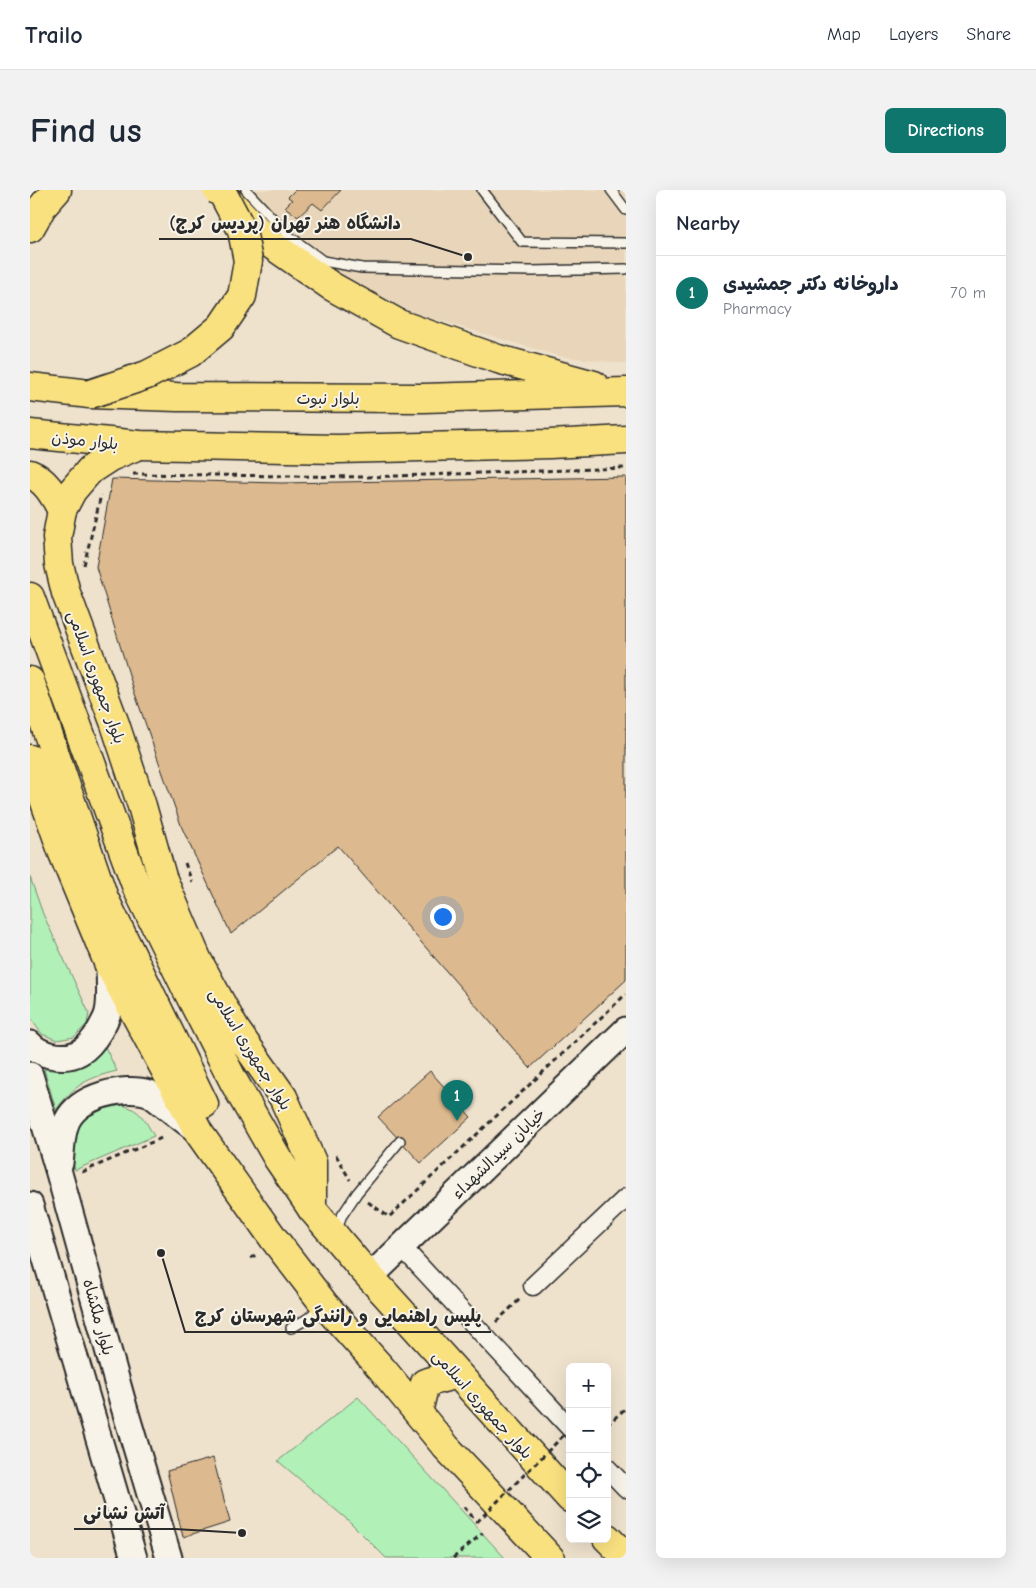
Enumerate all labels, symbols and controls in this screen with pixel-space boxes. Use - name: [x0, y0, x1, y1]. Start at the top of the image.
- text: Trailo: [25, 21, 83, 49]
- text: Map: [827, 24, 861, 45]
- text: Layers: [889, 24, 938, 45]
- text: Share: [966, 24, 1011, 45]
- button: Directions: [885, 108, 1006, 153]
- text: Find us: [30, 110, 142, 151]
- callout: دانشگاه هنر تهران (پردیس کرج): [159, 206, 411, 239]
- text: Nearby: [676, 211, 740, 235]
- text: دانشگاه هنر تهران (پردیس کرج): [169, 212, 401, 235]
- text: داروخانه دکتر جمشیدی: [723, 273, 899, 295]
- text: 1: [689, 284, 695, 302]
- text: 70 m: [950, 284, 986, 302]
- text: Pharmacy: [723, 300, 792, 318]
- street label: بلوار نبوت: [296, 390, 360, 409]
- street label: بلوار موذن: [50, 429, 119, 454]
- street label: بلوار جمهوری اسلامی: [63, 608, 128, 747]
- your location: [430, 904, 456, 930]
- street label: بلوار جمهوری اسلامی: [205, 985, 295, 1114]
- pin: 1: [441, 1080, 473, 1121]
- street label: خیابان سیدالشهداء: [449, 1105, 549, 1203]
- street label: بلوار ملکشاه: [78, 1277, 117, 1358]
- callout: پلیس راهنمایی و رانندگی شهرستان کرج: [185, 1299, 491, 1332]
- text: پلیس راهنمایی و رانندگی شهرستان کرج: [195, 1305, 482, 1328]
- street label: بلوار جمهوری اسلامی: [428, 1347, 536, 1463]
- map controls: [566, 1363, 611, 1543]
- button: +: [566, 1363, 611, 1408]
- button: −: [566, 1408, 611, 1453]
- button: locate: [566, 1453, 611, 1498]
- callout: آتش نشانی: [74, 1496, 175, 1529]
- button: layers: [566, 1498, 611, 1543]
- text: آتش نشانی: [83, 1503, 166, 1525]

